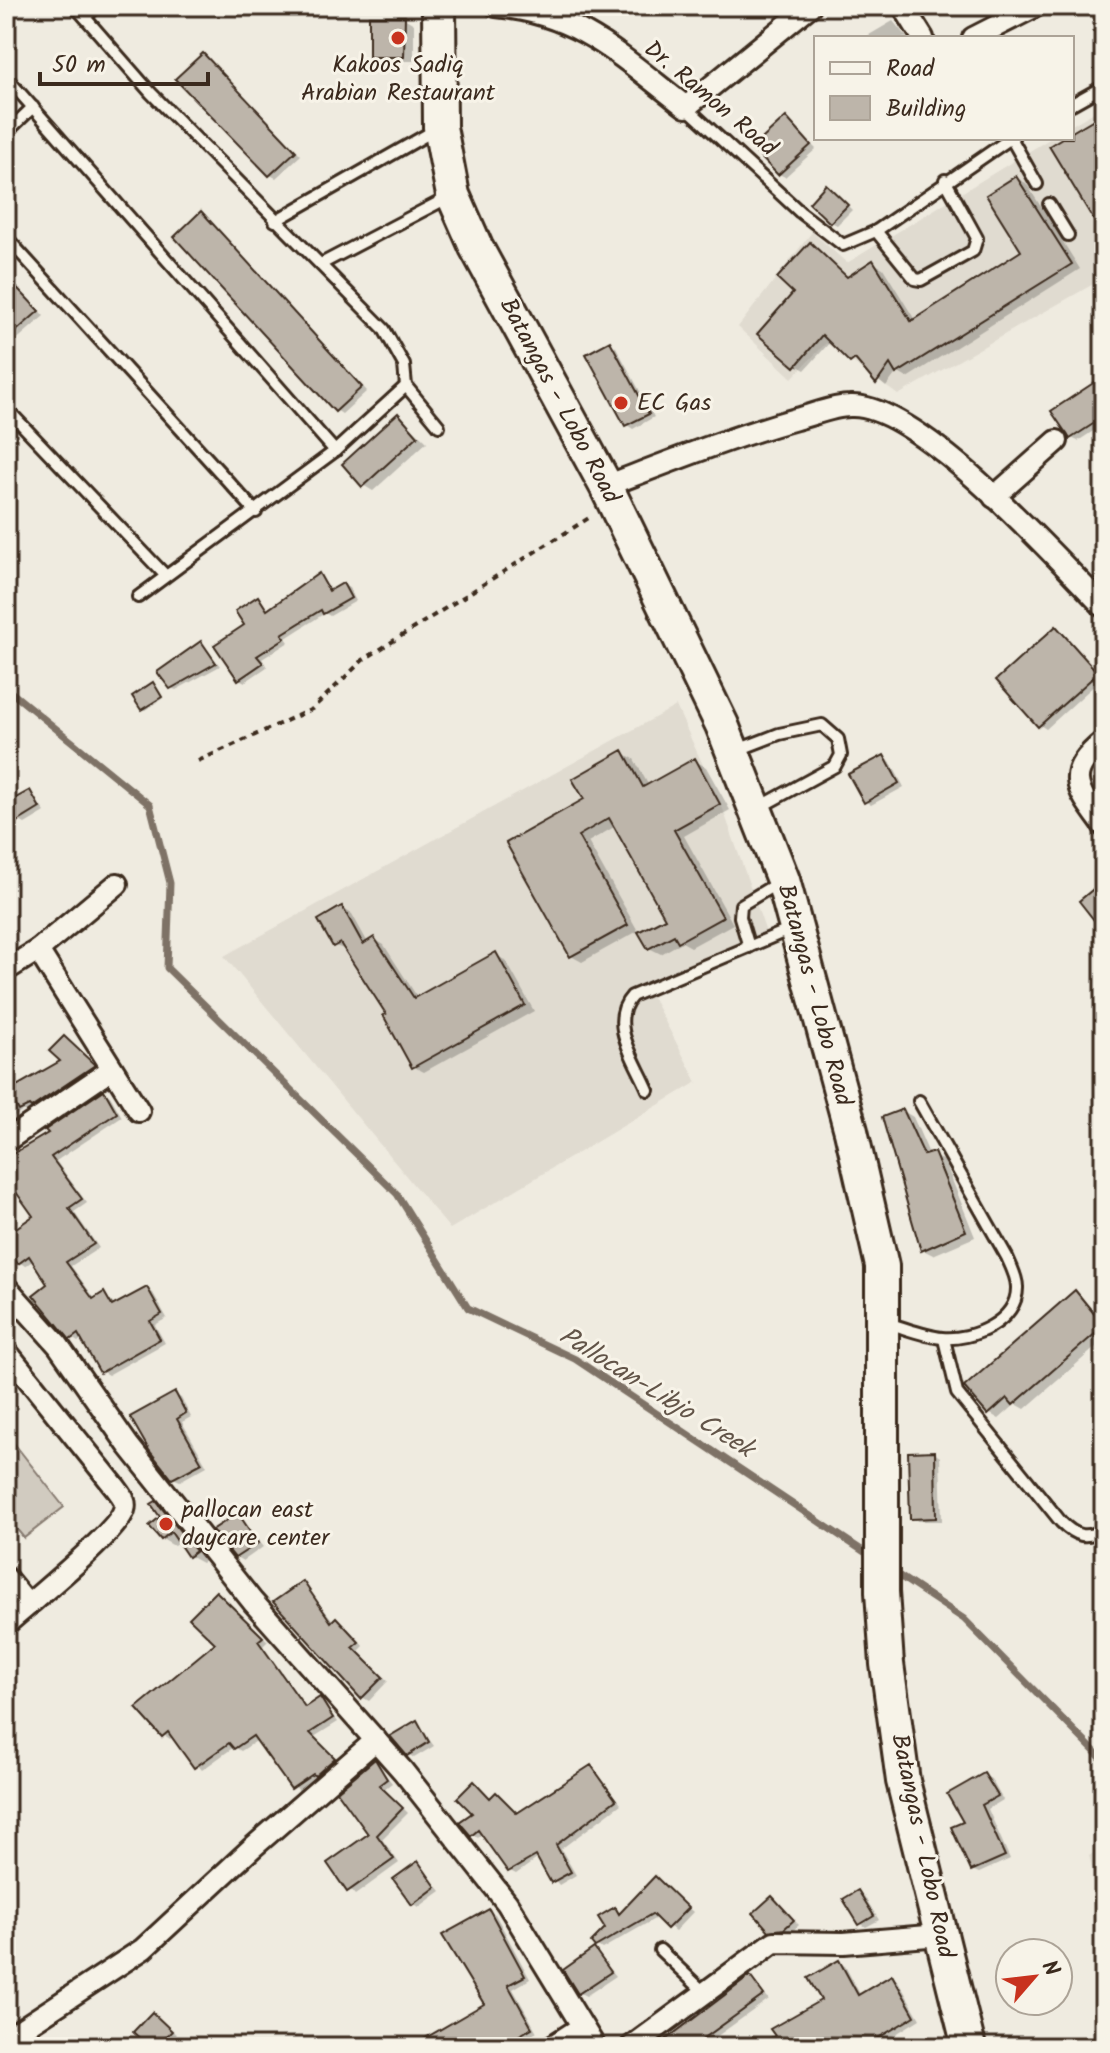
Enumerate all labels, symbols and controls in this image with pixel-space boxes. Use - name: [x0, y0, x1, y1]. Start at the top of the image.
- marker: Kakoos Sadiq Arabian Restaurant: [389, 29, 407, 47]
- street label: Dr. Ramon Road: [634, 31, 786, 167]
- scale bar: [40, 36, 208, 86]
- legend: [814, 36, 1074, 140]
- text: 50 m: [52, 46, 106, 85]
- place label: Kakoos Sadiq Arabian Restaurant: [301, 46, 496, 113]
- text: Road: [886, 50, 935, 89]
- text: Building: [886, 90, 966, 129]
- street label: Batangas - Lobo Road: [488, 291, 630, 512]
- place label: EC Gas: [637, 384, 711, 423]
- marker: EC Gas: [612, 394, 630, 412]
- street label: Batangas - Lobo Road: [766, 880, 863, 1111]
- water label: Pallocan-Libjo Creek: [550, 1316, 765, 1472]
- place label: pallocan east daycare center: [181, 1491, 331, 1558]
- marker: pallocan east daycare center: [157, 1515, 175, 1533]
- street label: Batangas - Lobo Road: [879, 1730, 965, 1963]
- north arrow: [994, 1937, 1074, 2017]
- text: N: [1031, 1954, 1068, 1983]

